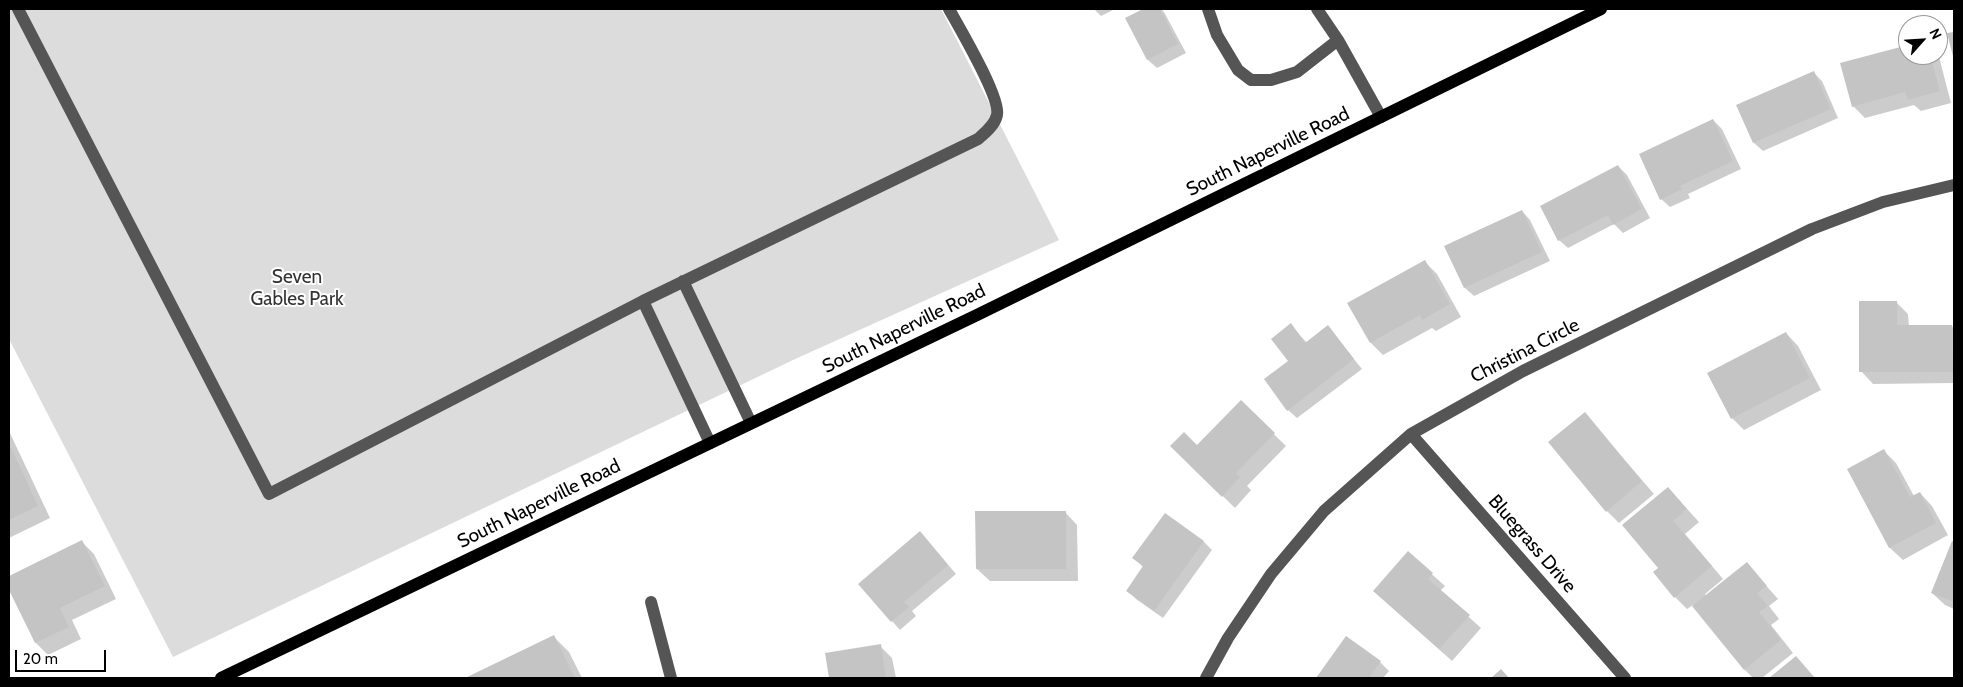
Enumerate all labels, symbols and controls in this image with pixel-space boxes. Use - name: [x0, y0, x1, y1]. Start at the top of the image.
- north arrow: [1898, 15, 1948, 65]
- text: N: [1925, 25, 1946, 42]
- street label: South Naperville Road: [1183, 103, 1353, 201]
- park label: Seven Gables Park: [251, 266, 343, 310]
- street label: South Naperville Road: [819, 280, 989, 378]
- street label: Christina Circle: [1467, 314, 1583, 388]
- street label: South Naperville Road: [454, 455, 624, 553]
- street label: Bluegrass Drive: [1483, 490, 1581, 598]
- scale bar: [18, 640, 109, 672]
- text: 20 m: [23, 650, 58, 668]

